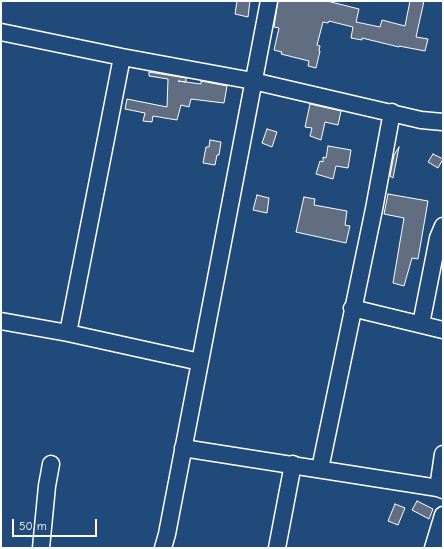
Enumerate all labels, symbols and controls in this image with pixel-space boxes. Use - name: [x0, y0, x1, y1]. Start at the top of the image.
- scale bar: [14, 511, 99, 537]
- text: 50 m: [19, 519, 47, 533]

